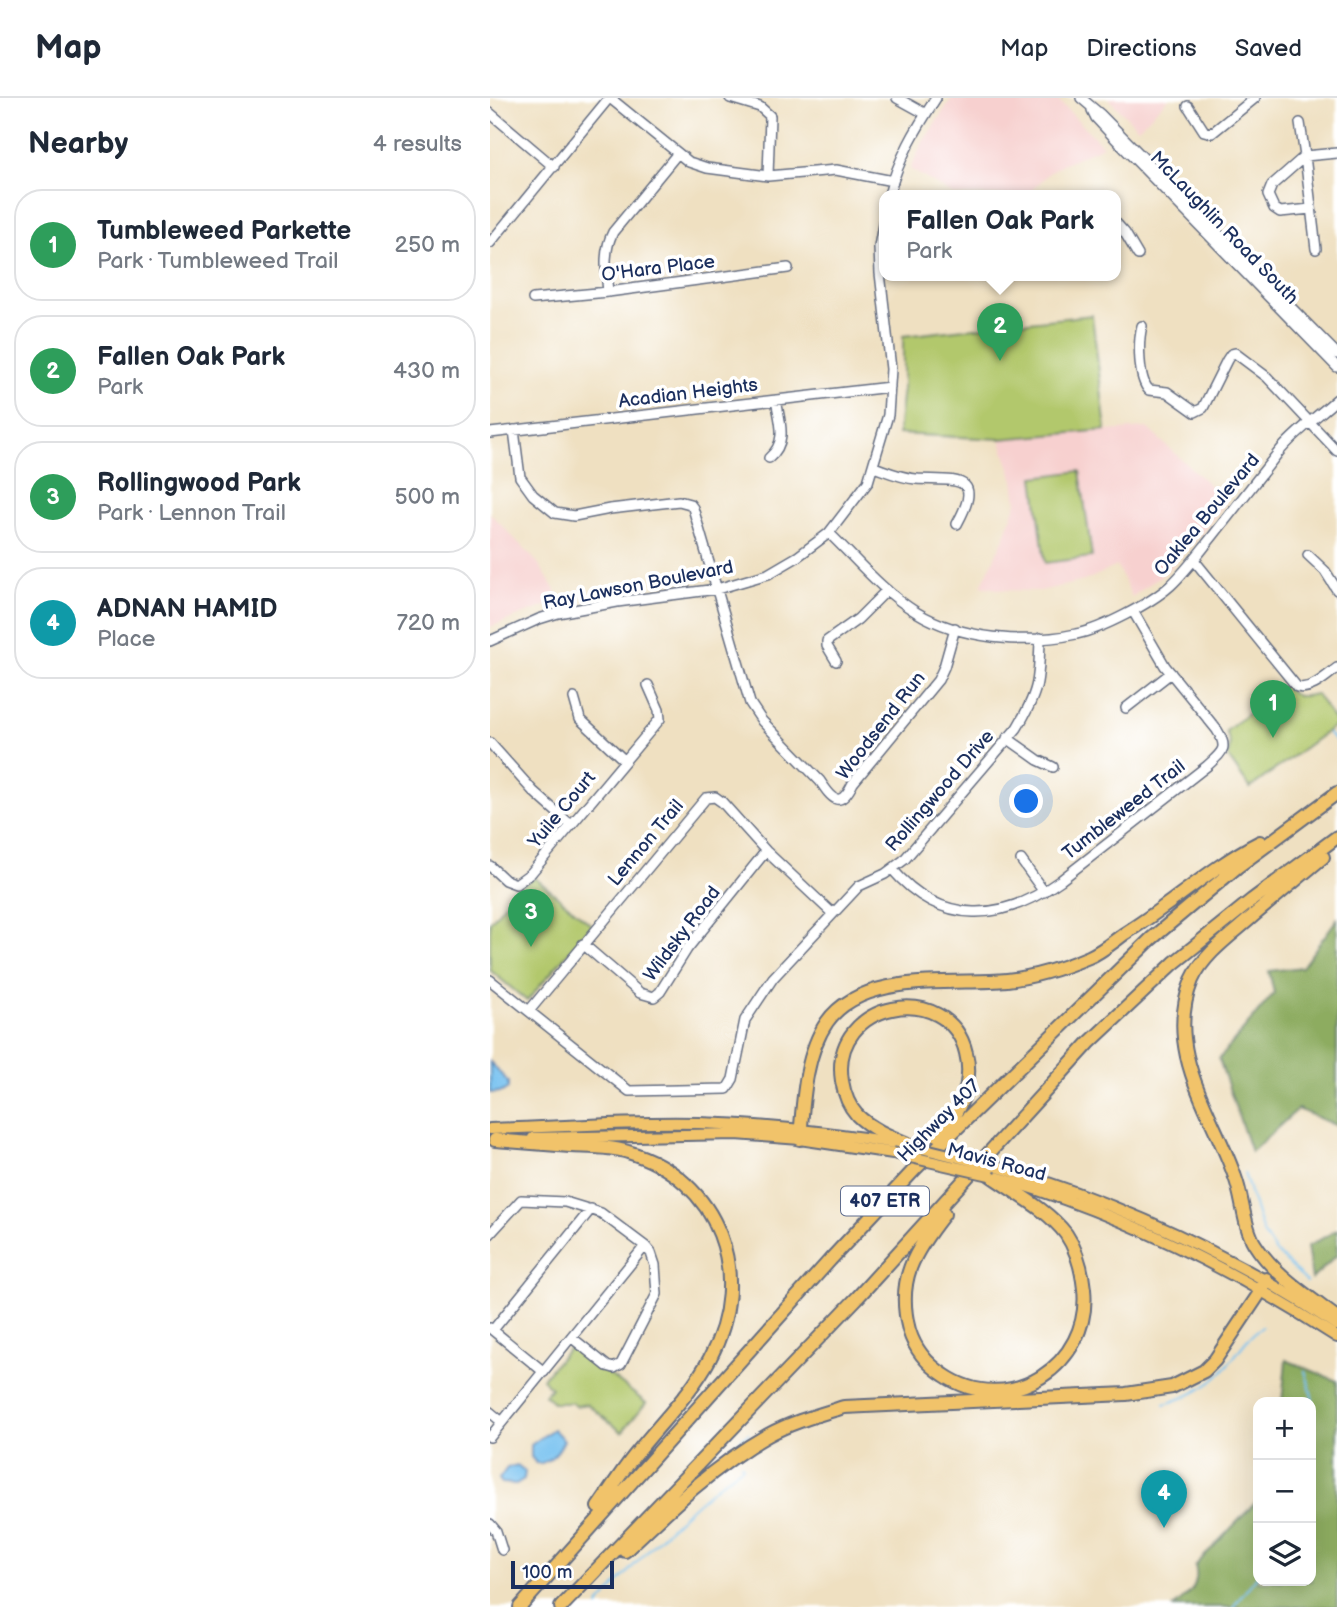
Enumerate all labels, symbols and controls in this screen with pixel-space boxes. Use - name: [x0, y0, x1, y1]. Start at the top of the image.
- text: Map: [35, 28, 101, 68]
- text: Map: [1000, 34, 1048, 63]
- text: Directions: [1086, 34, 1197, 63]
- text: Saved: [1235, 34, 1302, 63]
- text: Nearby: [28, 126, 128, 162]
- text: 4 results: [373, 130, 462, 158]
- street label: McLaughlin Road South: [1145, 147, 1303, 309]
- popup: [879, 190, 1121, 281]
- text: Fallen Oak Park: [906, 206, 1094, 237]
- text: Tumbleweed Parkette: [97, 216, 351, 247]
- text: 1: [48, 231, 58, 259]
- text: 250 m: [394, 231, 460, 259]
- text: Park: [906, 237, 952, 265]
- text: Park · Tumbleweed Trail: [97, 247, 338, 275]
- street label: O'Hara Place: [600, 250, 716, 287]
- pin: 2: [977, 303, 1023, 361]
- text: Fallen Oak Park: [97, 342, 285, 373]
- text: 2: [46, 357, 60, 385]
- text: 430 m: [393, 357, 460, 385]
- text: Park: [97, 373, 143, 401]
- street label: Acadian Heights: [617, 374, 759, 413]
- street label: Oaklea Boulevard: [1149, 449, 1265, 581]
- text: Rollingwood Park: [97, 468, 301, 499]
- text: 3: [46, 483, 60, 511]
- text: 500 m: [395, 483, 460, 511]
- text: Park · Lennon Trail: [97, 499, 286, 527]
- street label: Ray Lawson Boulevard: [541, 556, 735, 615]
- text: ADNAN HAMID: [97, 594, 277, 625]
- text: 4: [46, 609, 60, 637]
- text: 720 m: [396, 609, 460, 637]
- text: Place: [97, 625, 155, 653]
- street label: Woodsend Run: [832, 667, 931, 785]
- pin: 1: [1250, 680, 1296, 738]
- street label: Rollingwood Drive: [881, 725, 999, 857]
- street label: Tumbleweed Trail: [1058, 755, 1190, 865]
- street label: Yuile Court: [523, 767, 601, 854]
- your location: [1009, 784, 1043, 818]
- street label: Lennon Trail: [603, 795, 689, 891]
- street label: Wildsky Road: [639, 882, 725, 986]
- pin: 3: [508, 889, 554, 947]
- street label: Highway 407: [893, 1074, 986, 1167]
- street label: Mavis Road: [945, 1138, 1048, 1187]
- road number: 407 ETR: [841, 1186, 929, 1216]
- map controls: [1253, 1397, 1316, 1586]
- button: +: [1253, 1397, 1316, 1460]
- button: −: [1253, 1460, 1316, 1523]
- pin: 4: [1141, 1470, 1187, 1528]
- button: layers: [1253, 1523, 1316, 1586]
- scale bar: [511, 1558, 614, 1590]
- text: 100 m: [522, 1561, 573, 1584]

